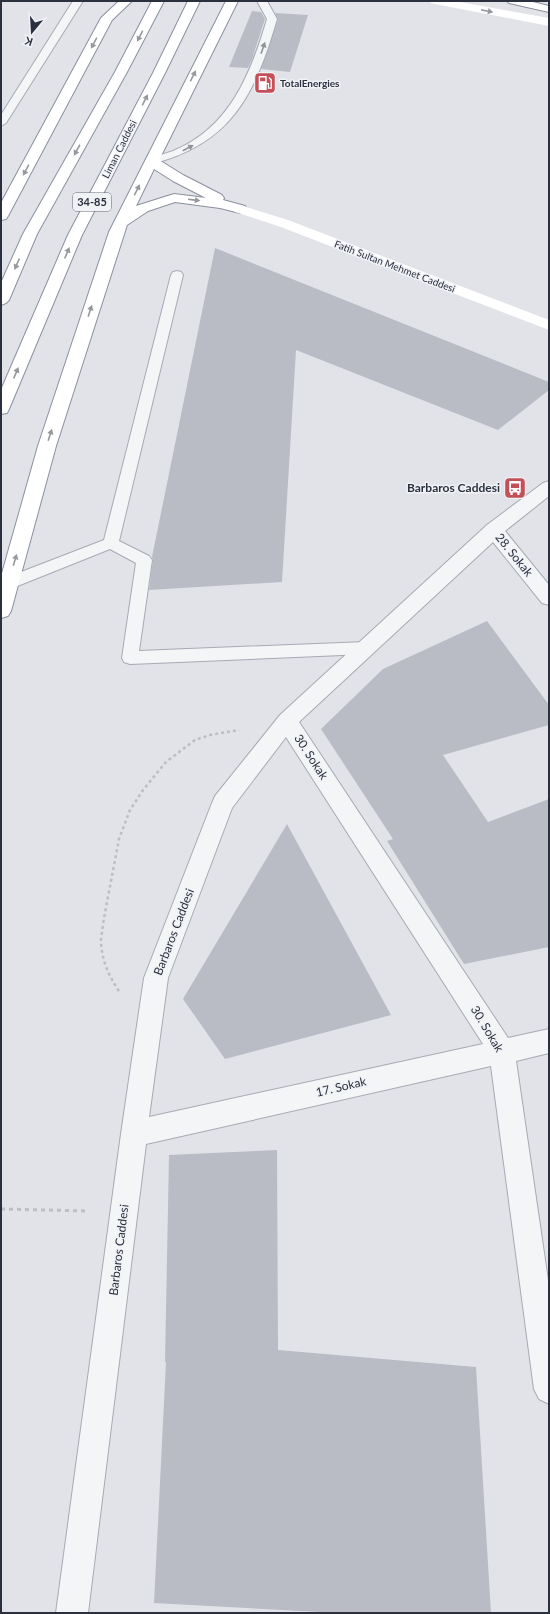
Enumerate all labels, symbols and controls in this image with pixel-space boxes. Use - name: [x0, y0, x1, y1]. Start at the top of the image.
- one-way arrow: [481, 8, 493, 14]
- north arrow: [12, 12, 52, 52]
- one-way arrow: [137, 30, 143, 41]
- text: K: [23, 34, 34, 49]
- one-way arrow: [91, 37, 97, 49]
- one-way arrow: [261, 41, 267, 53]
- fuel station icon: TotalEnergies: [252, 70, 278, 96]
- one-way arrow: [190, 71, 196, 82]
- place label: TotalEnergies: [280, 77, 340, 89]
- one-way arrow: [142, 94, 148, 106]
- street label: Liman Caddesi: [99, 118, 139, 180]
- one-way arrow: [74, 144, 81, 156]
- one-way arrow: [182, 145, 194, 152]
- one-way arrow: [23, 164, 29, 175]
- one-way arrow: [134, 184, 140, 196]
- road number: 34-85: [73, 193, 111, 211]
- one-way arrow: [188, 197, 200, 204]
- street label: Fatih Sultan Mehmet Caddesi: [333, 237, 457, 295]
- one-way arrow: [64, 248, 70, 259]
- one-way arrow: [13, 259, 19, 271]
- one-way arrow: [88, 304, 94, 316]
- one-way arrow: [14, 366, 20, 378]
- one-way arrow: [48, 428, 54, 440]
- bus stop icon: Barbaros Caddesi: [502, 475, 528, 501]
- place label: Barbaros Caddesi: [407, 480, 500, 495]
- street label: 28. Sokak: [492, 530, 537, 580]
- one-way arrow: [12, 553, 18, 565]
- street label: 30. Sokak: [291, 731, 332, 783]
- street label: Barbaros Caddesi: [150, 886, 197, 977]
- street label: 30. Sokak: [468, 1003, 508, 1055]
- street label: 17. Sokak: [314, 1073, 368, 1100]
- street label: Barbaros Caddesi: [105, 1203, 132, 1296]

